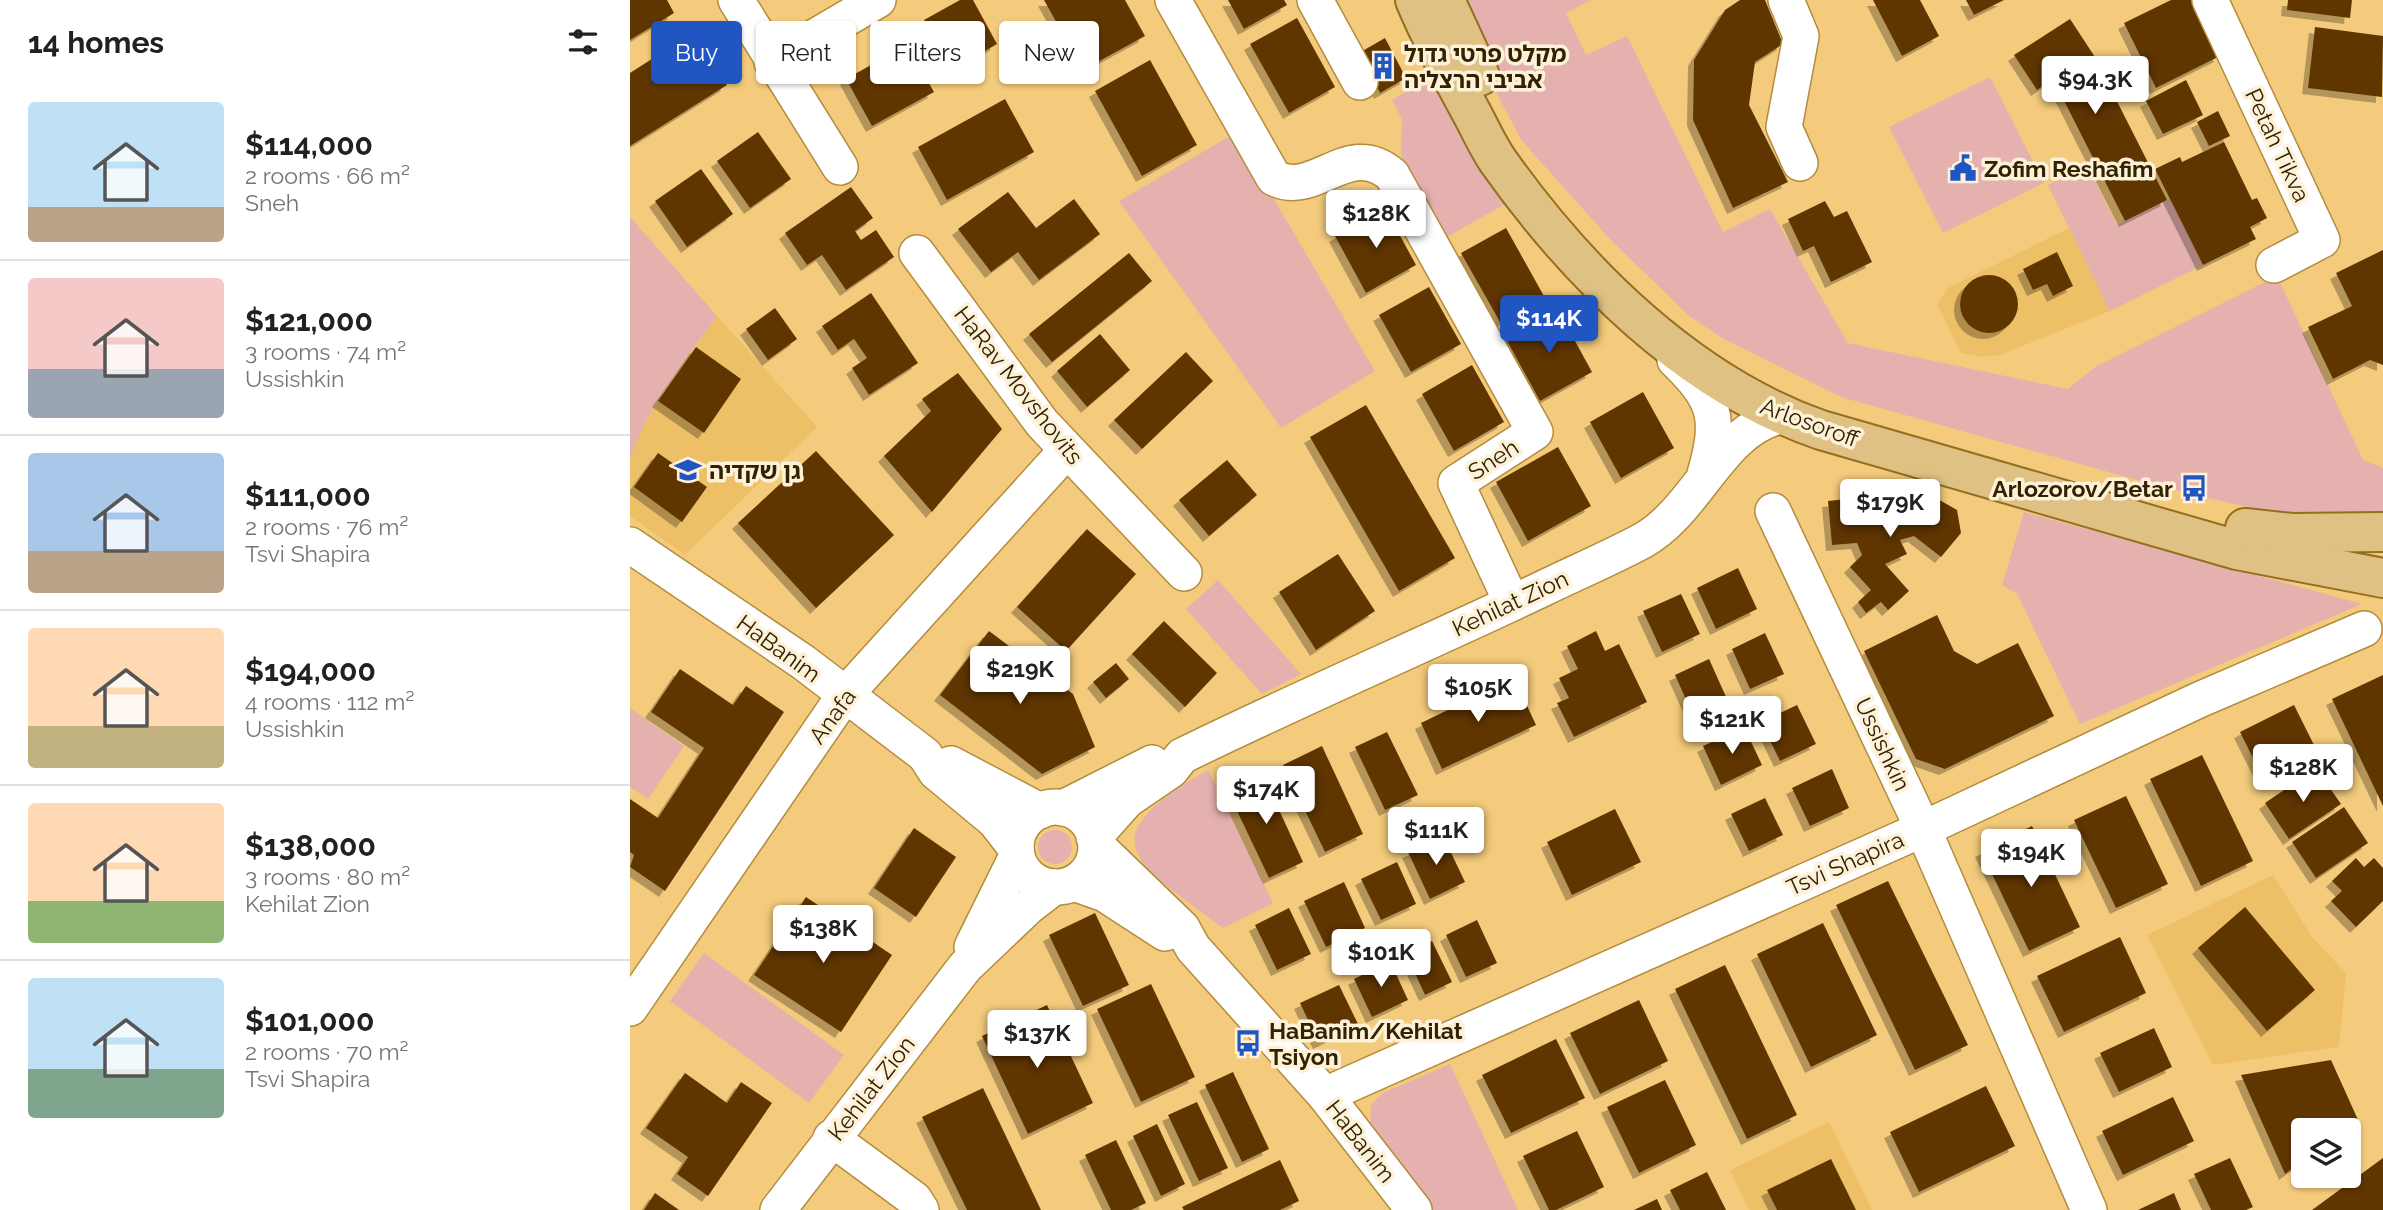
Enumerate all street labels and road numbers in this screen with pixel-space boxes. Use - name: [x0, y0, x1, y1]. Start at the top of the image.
- street label: Petah Tikva: [2240, 84, 2316, 206]
- street label: HaRav Movshovits: [949, 301, 1089, 469]
- street label: Arlosoroff: [1757, 392, 1864, 452]
- street label: Sneh: [1463, 433, 1523, 485]
- street label: Kehilat Zion: [1448, 564, 1572, 642]
- street label: HaBanim: [732, 609, 826, 687]
- street label: Anafa: [803, 683, 861, 749]
- street label: Ussishkin: [1850, 693, 1916, 795]
- street label: Tsvi Shapira: [1782, 825, 1908, 901]
- street label: Kehilat Zion: [822, 1030, 920, 1146]
- street label: HaBanim: [1321, 1095, 1401, 1187]

